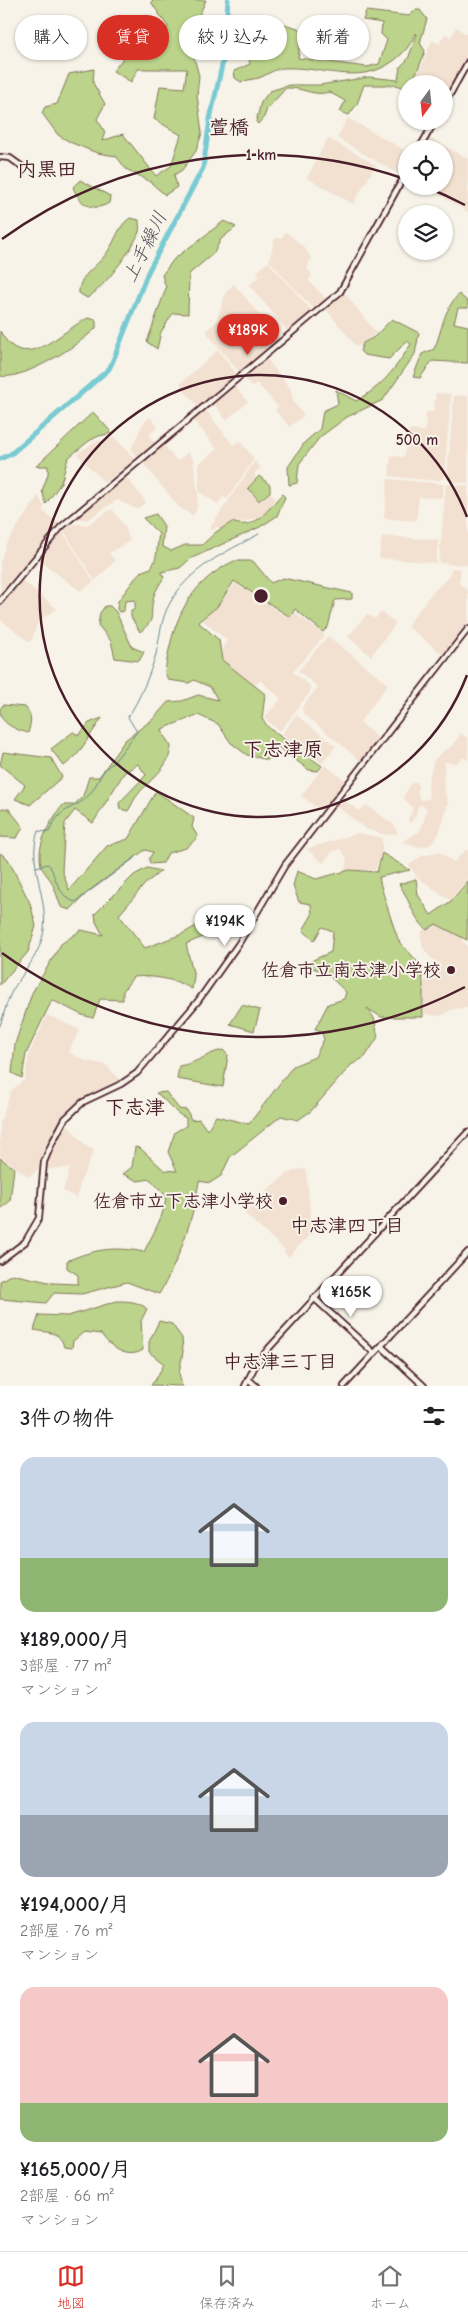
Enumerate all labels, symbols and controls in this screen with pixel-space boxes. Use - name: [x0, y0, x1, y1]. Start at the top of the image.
- chip: 購入: [15, 15, 87, 60]
- chip: 賃貸: [97, 15, 169, 60]
- chip: 絞り込み: [179, 15, 287, 60]
- chip: 新着: [297, 15, 369, 60]
- north arrow: [398, 75, 452, 130]
- map controls: [398, 75, 453, 260]
- district label: 萱橋: [209, 116, 249, 139]
- button: locate: [398, 140, 453, 195]
- text: 1 km: [246, 146, 276, 164]
- district label: 内黒田: [17, 158, 77, 181]
- button: layers: [398, 205, 453, 260]
- water label: 上手繰川: [118, 208, 172, 286]
- pin: ¥189K: [213, 314, 283, 356]
- text: ¥189K: [228, 321, 268, 339]
- text: 500 m: [396, 431, 438, 449]
- centre of rings: [252, 587, 270, 605]
- district label: 下志津原: [243, 738, 323, 761]
- pin: ¥194K: [190, 904, 260, 947]
- text: ¥194K: [205, 912, 245, 930]
- place label: 佐倉市立南志津小学校: [261, 960, 441, 981]
- marker: 佐倉市立南志津小学校: [445, 964, 457, 976]
- district label: 下志津: [105, 1096, 165, 1119]
- place label: 佐倉市立下志津小学校: [93, 1191, 273, 1212]
- marker: 佐倉市立下志津小学校: [277, 1195, 289, 1207]
- district label: 中志津四丁目: [290, 1215, 404, 1237]
- pin: ¥165K: [316, 1276, 386, 1318]
- text: ¥165K: [331, 1283, 371, 1301]
- district label: 中志津三丁目: [223, 1351, 337, 1373]
- icon: filters: [420, 1402, 448, 1430]
- text: 3件の物件: [20, 1406, 114, 1430]
- icon: home: [189, 1490, 279, 1580]
- text: ¥189,000/月: [20, 1627, 131, 1651]
- text: 3部屋 · 77 m²: [20, 1657, 111, 1675]
- text: マンション: [20, 1681, 99, 1699]
- icon: home: [189, 1755, 279, 1845]
- text: ¥194,000/月: [20, 1892, 130, 1916]
- text: 2部屋 · 76 m²: [20, 1922, 113, 1940]
- text: マンション: [20, 1946, 99, 1964]
- icon: home: [189, 2020, 279, 2110]
- text: ¥165,000/月: [20, 2157, 131, 2181]
- text: 2部屋 · 66 m²: [20, 2187, 114, 2205]
- text: マンション: [20, 2211, 99, 2229]
- tab: 地図: [57, 2262, 85, 2312]
- tab: 保存済み: [199, 2262, 255, 2312]
- tab: ホーム: [369, 2262, 411, 2312]

